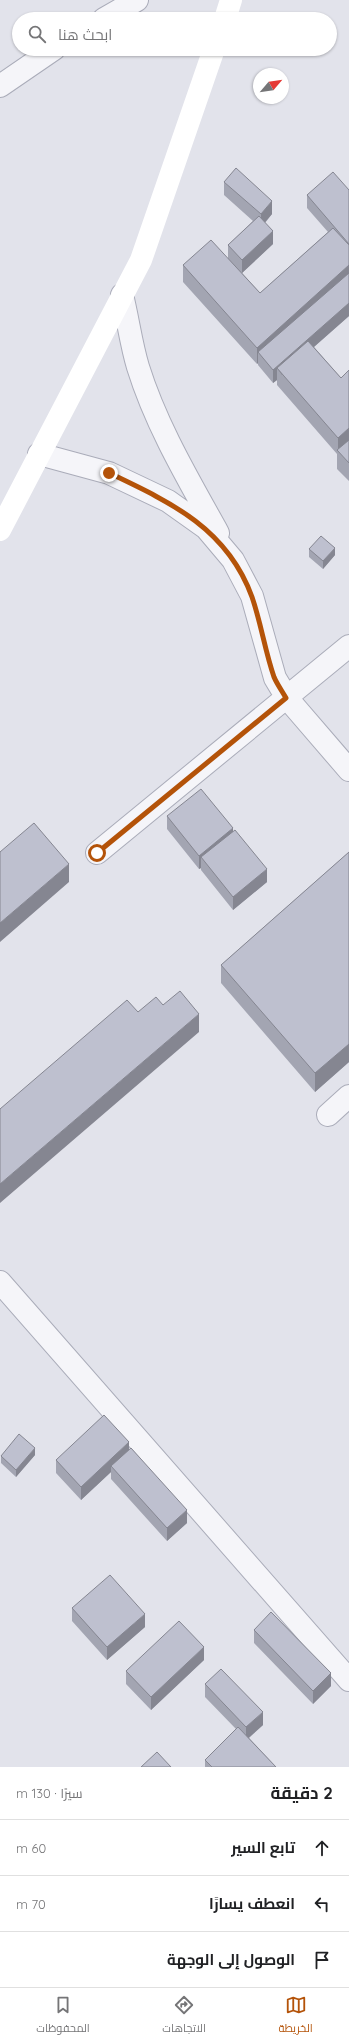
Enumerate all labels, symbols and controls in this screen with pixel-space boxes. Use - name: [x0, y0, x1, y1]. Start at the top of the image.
- search box: [12, 12, 337, 56]
- icon: search: [26, 23, 48, 45]
- text: ابحث هنا: [58, 25, 112, 44]
- north arrow: [253, 68, 289, 104]
- route end: [100, 464, 118, 482]
- route start: [88, 844, 106, 862]
- text: 2 دقيقة: [270, 1782, 333, 1803]
- text: سيرًا · 130 m: [16, 1785, 82, 1801]
- icon: ahead: [311, 1837, 333, 1859]
- text: تابع السير: [231, 1838, 295, 1857]
- text: 60 m: [16, 1840, 46, 1856]
- icon: left: [311, 1893, 333, 1915]
- text: انعطف يسارًا: [209, 1894, 295, 1913]
- text: 70 m: [16, 1896, 46, 1912]
- icon: arrive: [311, 1949, 333, 1971]
- text: الوصول إلى الوجهة: [167, 1950, 295, 1969]
- tab: المحفوظات: [36, 1994, 90, 2038]
- tab: الاتجاهات: [162, 1994, 206, 2038]
- tab: الخريطة: [278, 1994, 313, 2038]

